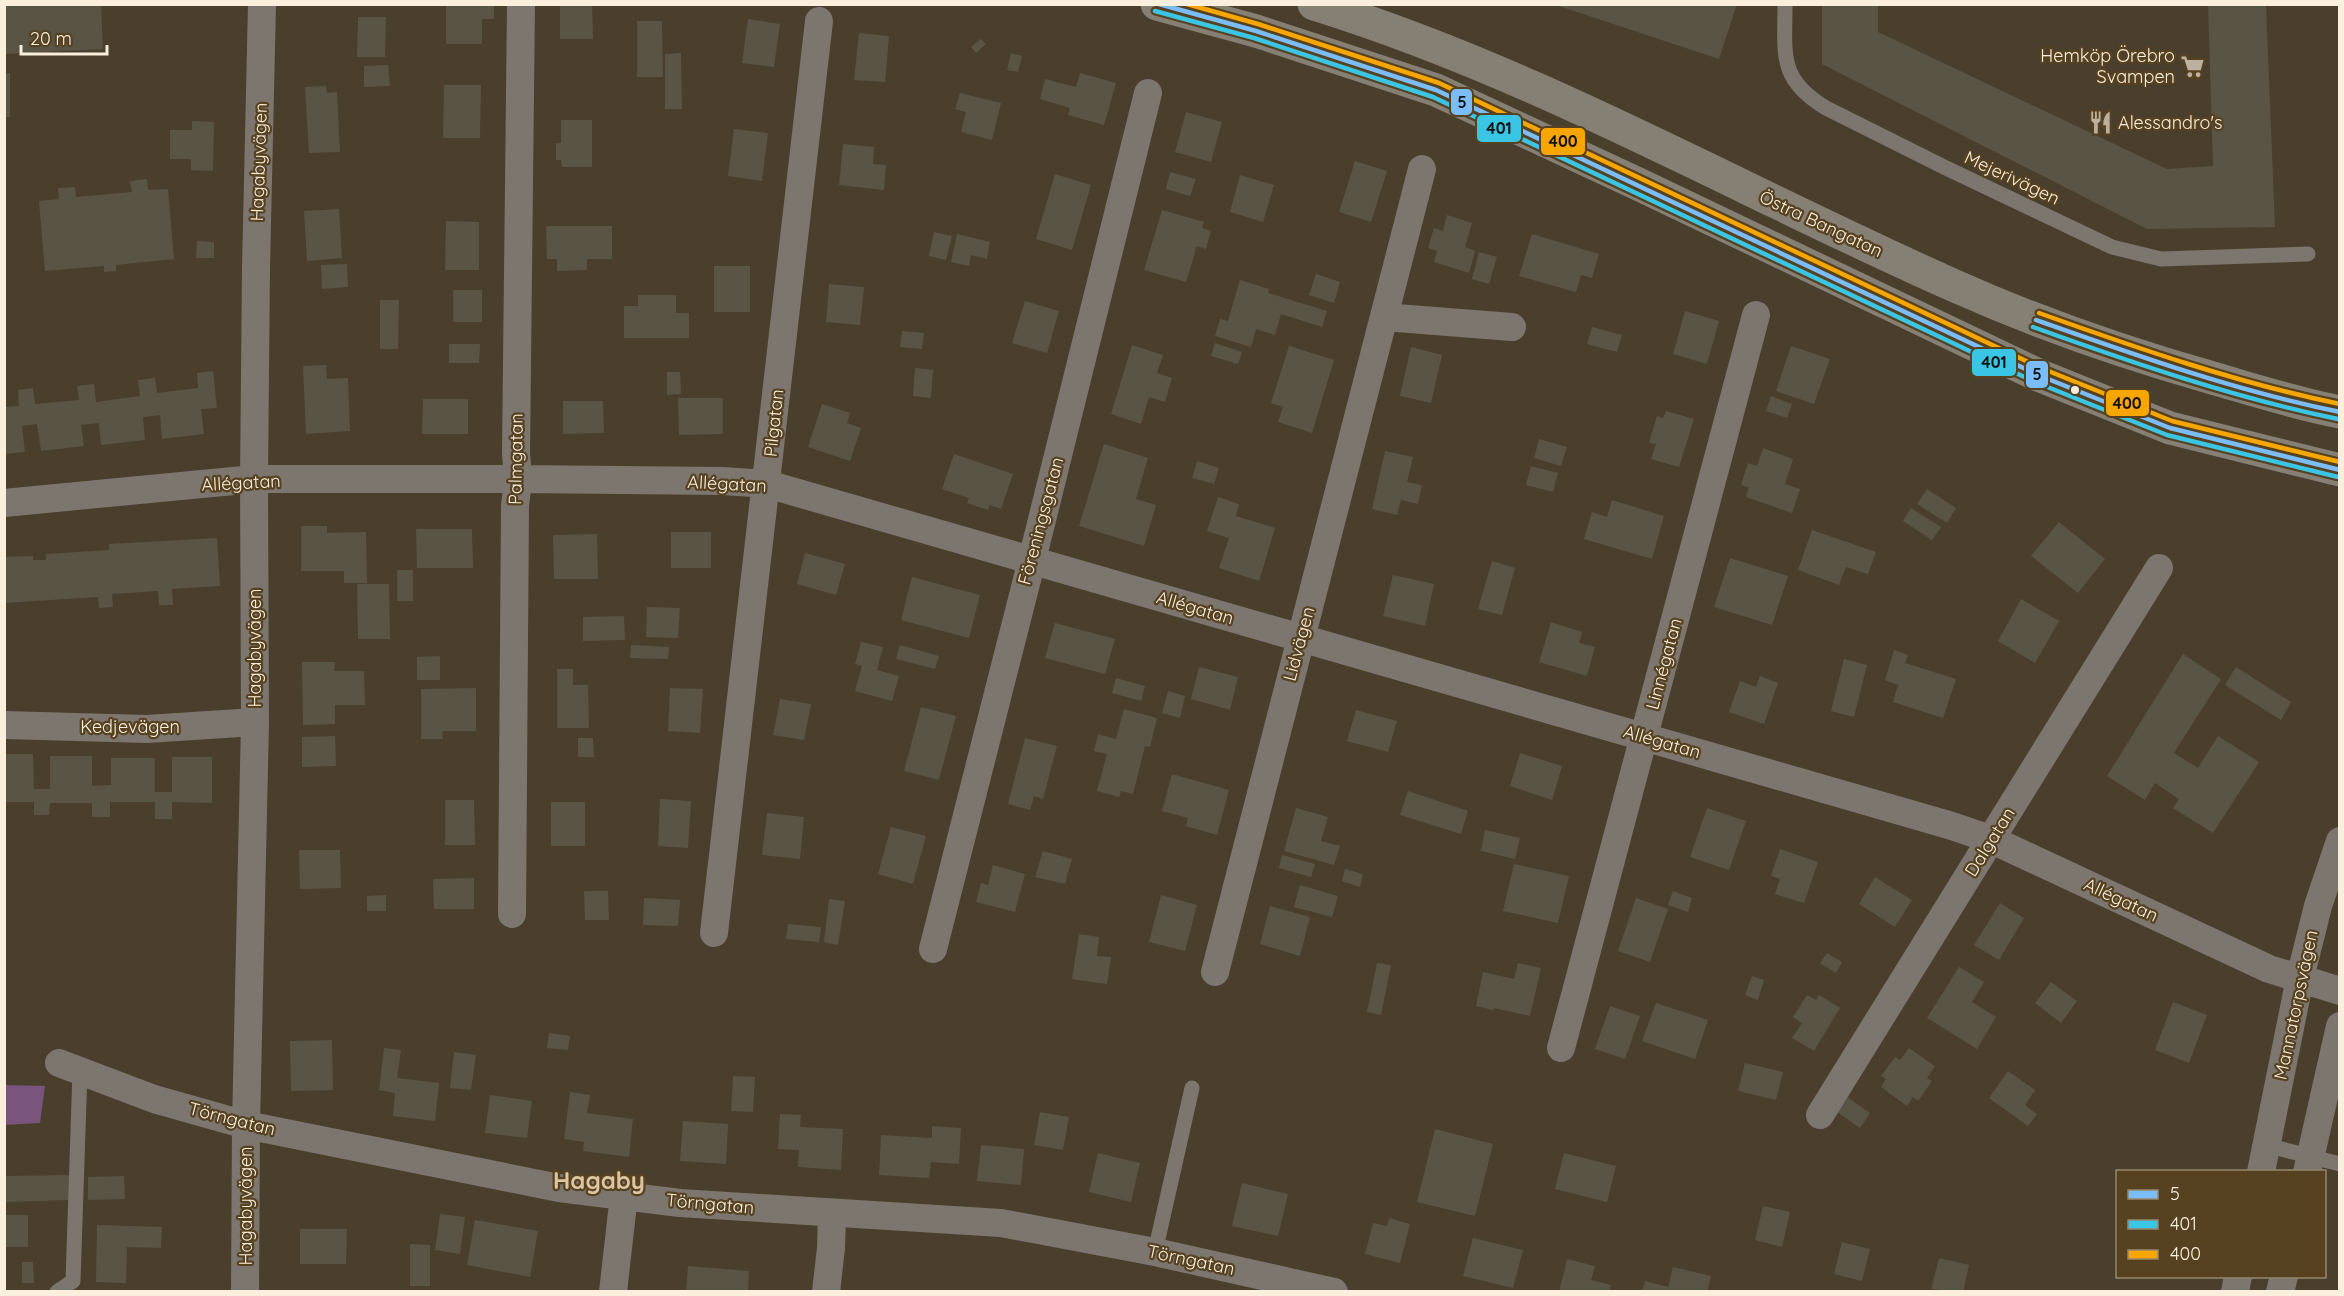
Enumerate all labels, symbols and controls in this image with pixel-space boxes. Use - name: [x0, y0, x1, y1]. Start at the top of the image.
- scale bar: [21, 18, 106, 56]
- text: 20 m: [30, 27, 72, 50]
- place label: Hemköp Örebro Svampen: [2040, 44, 2175, 88]
- supermarket icon: Hemköp Örebro Svampen: [2180, 53, 2206, 79]
- line badge: 5: [1450, 88, 1473, 116]
- text: 5: [1457, 92, 1467, 112]
- street label: Hagabyvägen: [245, 102, 272, 222]
- restaurant icon: Alessandro's: [2087, 110, 2113, 136]
- place label: Alessandro's: [2118, 111, 2222, 134]
- line badge: 401: [1476, 114, 1522, 143]
- text: 401: [1486, 118, 1512, 138]
- line badge: 400: [1540, 127, 1586, 156]
- text: 400: [1548, 131, 1578, 151]
- street label: Mejerivägen: [1961, 145, 2064, 210]
- street label: Östra Bangatan: [1756, 185, 1887, 262]
- line badge: 401: [1971, 348, 2017, 377]
- text: 401: [1981, 352, 2007, 372]
- line badge: 5: [2025, 360, 2049, 389]
- text: 5: [2032, 364, 2042, 384]
- unlabelled marker: [2069, 384, 2081, 396]
- street label: Pilgatan: [759, 388, 788, 458]
- line badge: 400: [2105, 389, 2150, 417]
- text: 400: [2112, 393, 2142, 413]
- street label: Palmgatan: [503, 413, 528, 505]
- street label: Föreningsgatan: [1012, 454, 1069, 587]
- street label: Allégatan: [201, 469, 281, 496]
- street label: Allégatan: [687, 470, 767, 497]
- street label: Allégatan: [1154, 586, 1236, 630]
- street label: Hagabyvägen: [243, 589, 266, 707]
- street label: Lidvägen: [1278, 604, 1319, 684]
- street label: Linnégatan: [1640, 616, 1687, 712]
- street label: Kedjevägen: [80, 715, 180, 738]
- street label: Allégatan: [1621, 720, 1703, 764]
- street label: Dalgatan: [1959, 803, 2020, 881]
- street label: Allégatan: [2080, 872, 2162, 927]
- street label: Mannatorpsvägen: [2268, 928, 2323, 1082]
- street label: Törngatan: [186, 1097, 278, 1140]
- street label: Hagabyvägen: [234, 1147, 257, 1265]
- district label: Hagaby: [553, 1165, 645, 1195]
- legend: [2116, 1170, 2326, 1278]
- text: 5: [2170, 1182, 2180, 1205]
- street label: Törngatan: [665, 1188, 755, 1219]
- text: 401: [2170, 1212, 2197, 1235]
- street label: Törngatan: [1145, 1239, 1237, 1280]
- text: 400: [2170, 1242, 2201, 1265]

